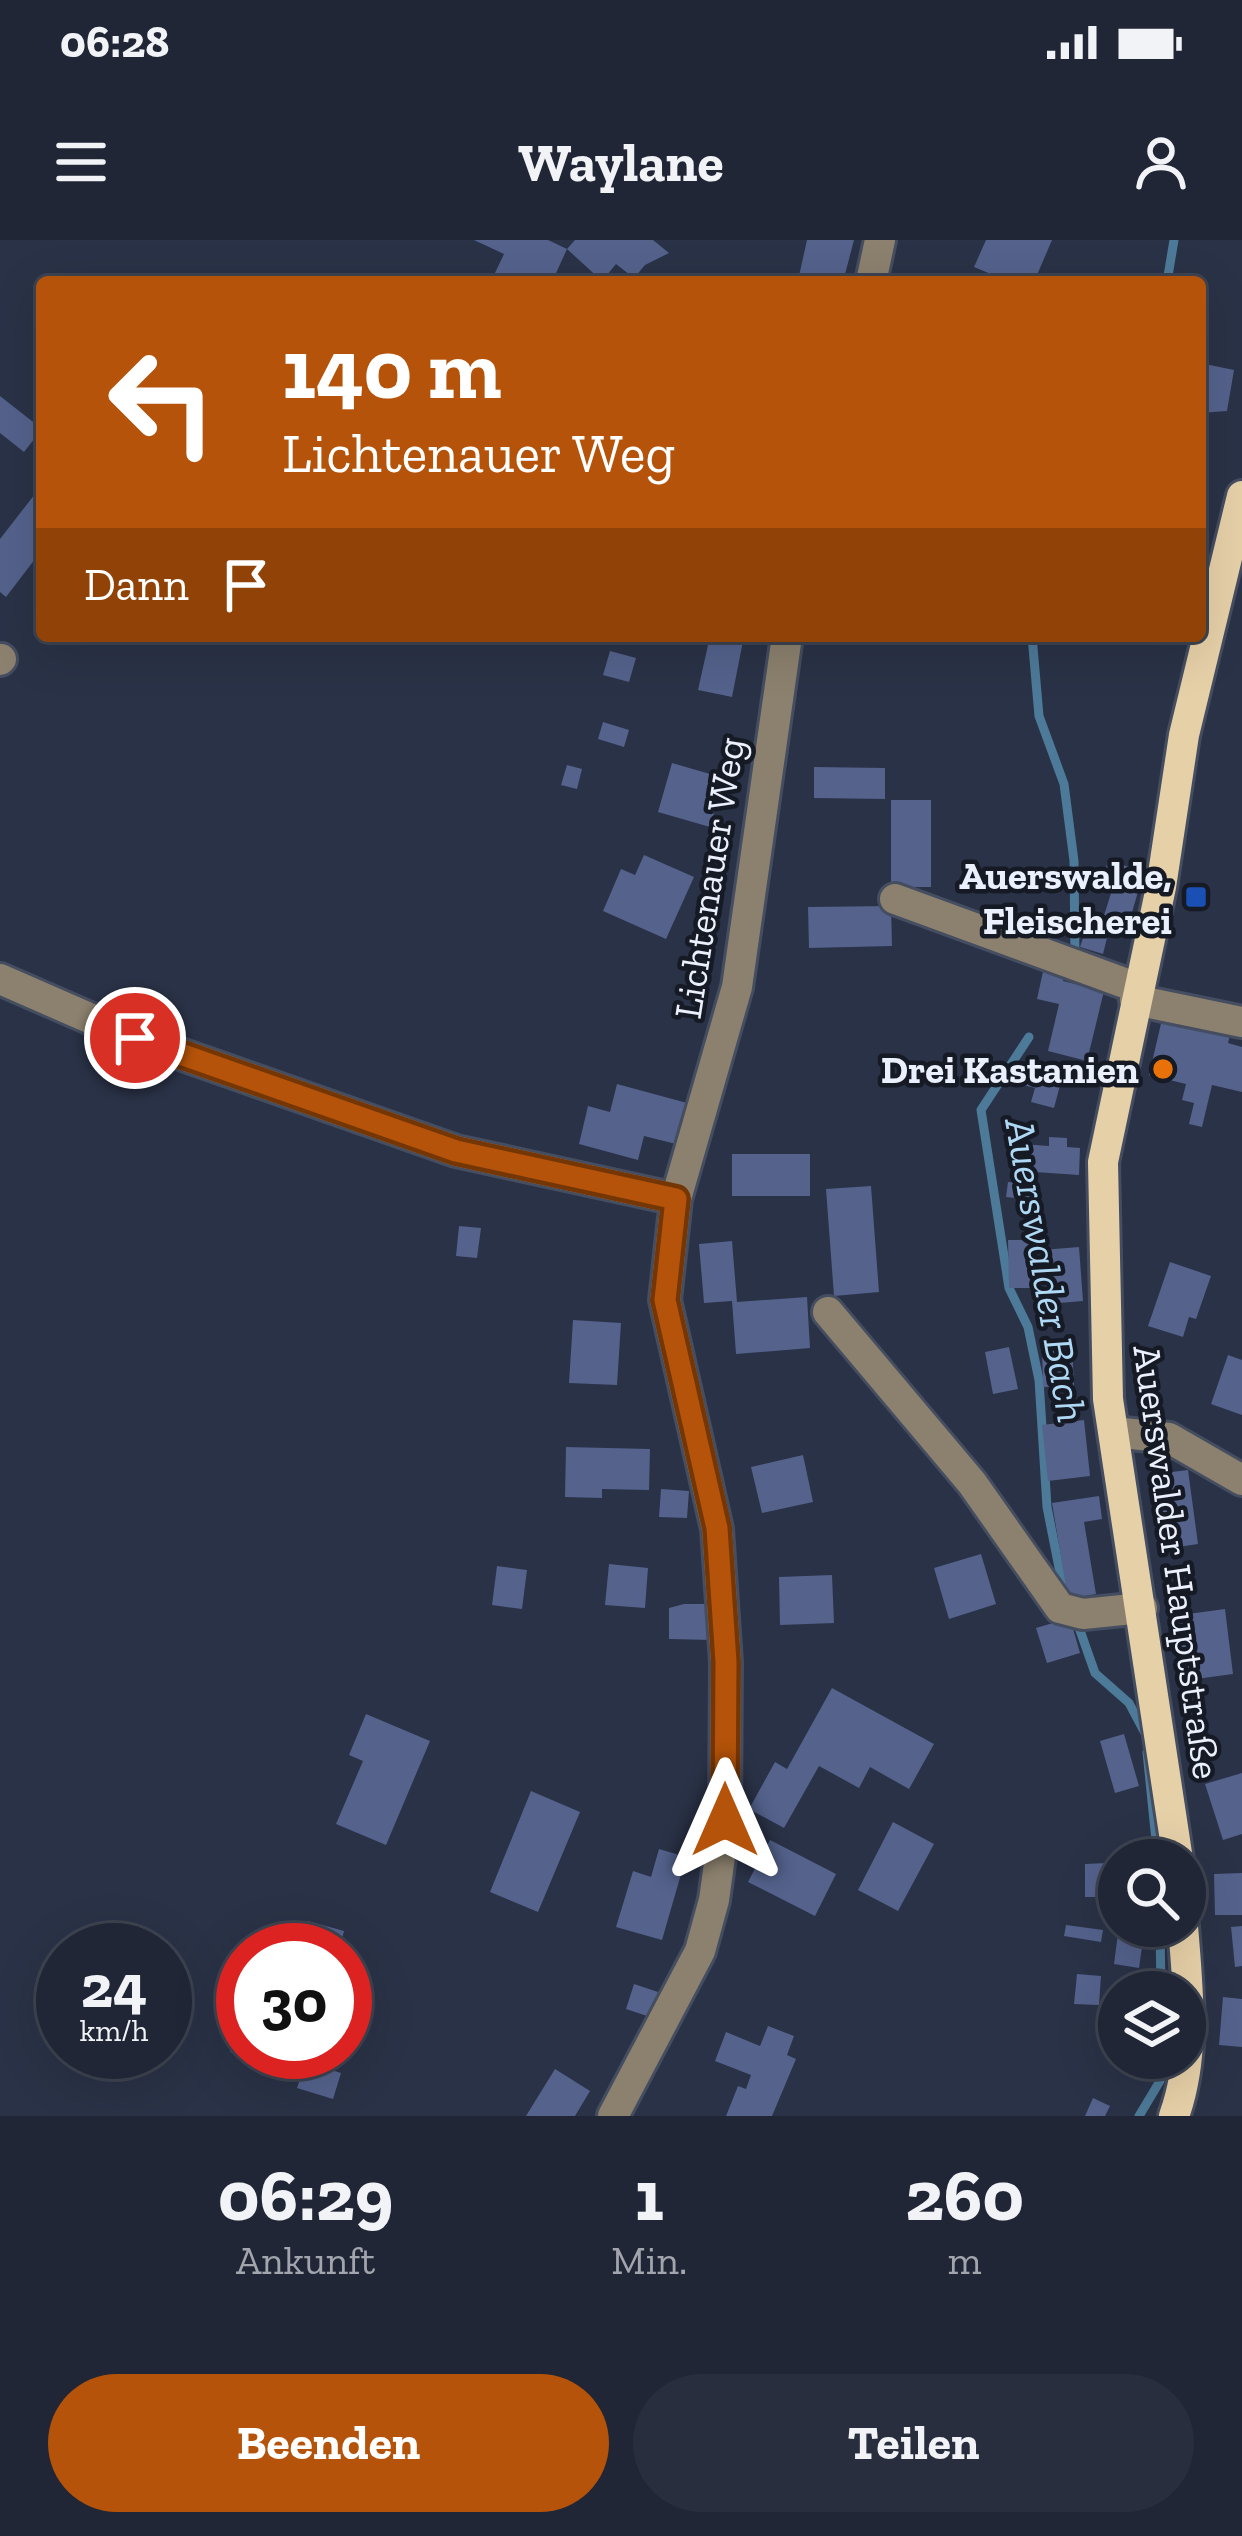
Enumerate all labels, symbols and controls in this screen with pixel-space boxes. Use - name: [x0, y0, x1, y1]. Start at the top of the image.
- text: 06:28: [60, 15, 170, 69]
- icon: menu: [48, 129, 114, 195]
- icon: person: [1128, 129, 1194, 195]
- text: Waylane: [518, 130, 724, 195]
- text: 140 m: [282, 319, 502, 420]
- icon: left: [84, 324, 240, 480]
- text: Lichtenauer Weg: [282, 421, 675, 486]
- icon: arrive: [213, 552, 279, 618]
- text: Dann: [84, 558, 189, 612]
- street label: Lichtenauer Weg: [664, 734, 754, 1022]
- place label: Auerswalde, Fleischerei: [959, 852, 1172, 944]
- marker: Auerswalde, Fleischerei: [1183, 884, 1209, 910]
- pin: [84, 987, 186, 1089]
- icon: arrive: [102, 1005, 168, 1071]
- place label: Drei Kastanien: [881, 1046, 1139, 1093]
- marker: Drei Kastanien: [1150, 1056, 1176, 1082]
- water label: Auerswalder Bach: [994, 1113, 1098, 1426]
- street label: Auerswalder Hauptstraße: [1123, 1342, 1231, 1782]
- position arrow: [662, 1757, 788, 1883]
- map controls: [1098, 1839, 1206, 2079]
- button: search: [1098, 1839, 1206, 1947]
- speed limit sign: 30: [216, 1923, 372, 2079]
- text: 24: [81, 1950, 147, 2022]
- button: layers: [1098, 1971, 1206, 2079]
- text: km/h: [80, 2013, 148, 2049]
- text: 06:29: [218, 2152, 393, 2238]
- text: 1: [635, 2152, 664, 2238]
- text: 260: [905, 2152, 1024, 2238]
- text: Ankunft: [236, 2237, 375, 2284]
- text: Min.: [611, 2237, 687, 2284]
- text: m: [948, 2237, 981, 2284]
- button: Beenden: [48, 2374, 609, 2512]
- button: Teilen: [633, 2374, 1194, 2512]

